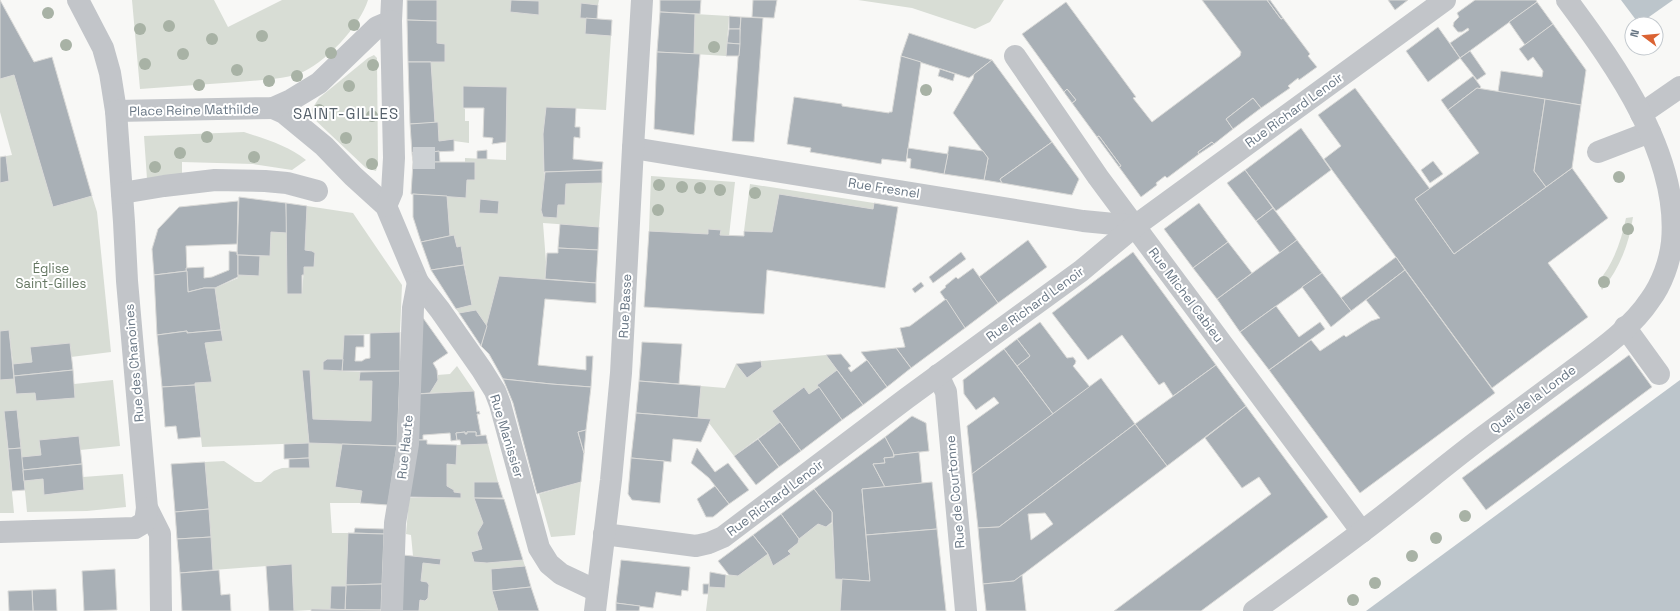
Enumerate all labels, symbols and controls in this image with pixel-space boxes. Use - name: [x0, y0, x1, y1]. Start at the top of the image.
- north arrow: [1624, 16, 1664, 56]
- text: N: [1627, 28, 1642, 39]
- street label: Rue Richard Lenoir: [1242, 69, 1346, 151]
- street label: Place Reine Mathilde: [129, 100, 259, 120]
- district label: SAINT-GILLES: [293, 104, 399, 123]
- street label: Rue Fresnel: [847, 174, 921, 202]
- street label: Rue Michel Cabieu: [1145, 244, 1227, 346]
- park label: Église Saint-Gilles: [16, 260, 87, 292]
- street label: Rue Richard Lenoir: [983, 263, 1087, 345]
- street label: Rue Basse: [615, 273, 635, 339]
- street label: Rue des Chanoines: [120, 303, 148, 423]
- street label: Quai de la Londe: [1487, 361, 1579, 437]
- street label: Rue Manissier: [486, 392, 528, 480]
- street label: Rue Haute: [393, 414, 417, 480]
- street label: Rue de Courtonne: [942, 435, 968, 549]
- street label: Rue Richard Lenoir: [723, 456, 827, 540]

